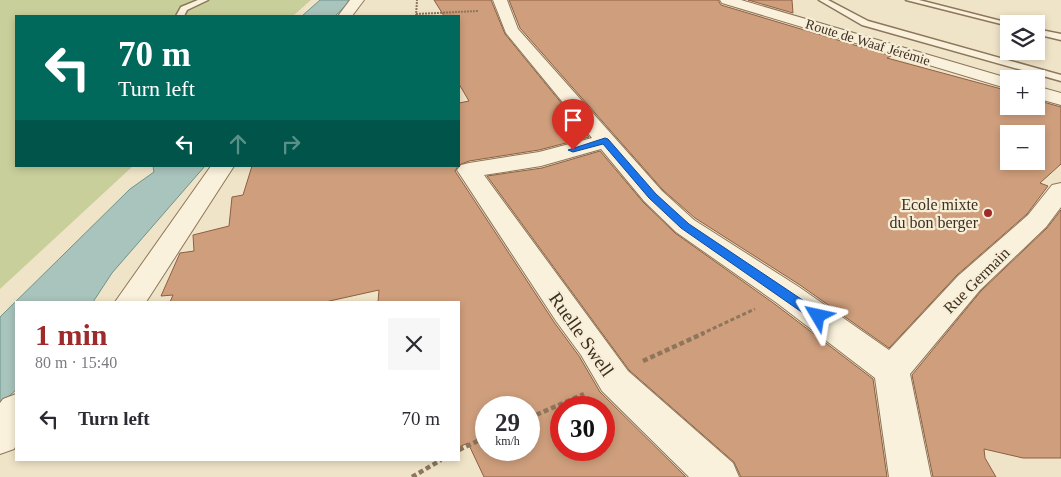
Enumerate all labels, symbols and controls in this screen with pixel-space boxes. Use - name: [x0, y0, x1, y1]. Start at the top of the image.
- map controls: [1000, 15, 1045, 170]
- button: layers: [1000, 15, 1045, 60]
- street label: Route de Waaf Jérémie: [804, 16, 932, 69]
- icon: left: [35, 35, 100, 100]
- text: 70 m: [118, 35, 191, 74]
- button: +: [1000, 70, 1045, 115]
- text: Turn left: [118, 76, 195, 101]
- pin: [552, 99, 594, 150]
- icon: arrive: [559, 106, 587, 134]
- button: −: [1000, 125, 1045, 170]
- icon: left: [171, 130, 199, 158]
- icon: ahead: [224, 130, 252, 158]
- icon: right: [277, 130, 305, 158]
- place label: Ecole mixte du bon berger: [889, 196, 979, 232]
- marker: Ecole mixte du bon berger: [982, 207, 994, 219]
- street label: Rue Germain: [940, 244, 1013, 317]
- street label: Ruelle Swell: [545, 288, 618, 380]
- position arrow: [791, 289, 843, 341]
- text: 1 min: [35, 318, 108, 351]
- button: close: [388, 318, 440, 370]
- text: 80 m · 15:40: [35, 354, 117, 371]
- speed limit sign: 30: [550, 396, 615, 461]
- icon: left: [35, 405, 63, 433]
- text: Turn left: [78, 408, 150, 429]
- text: 70 m: [401, 408, 440, 429]
- text: 29: [495, 409, 520, 436]
- text: km/h: [495, 434, 520, 448]

